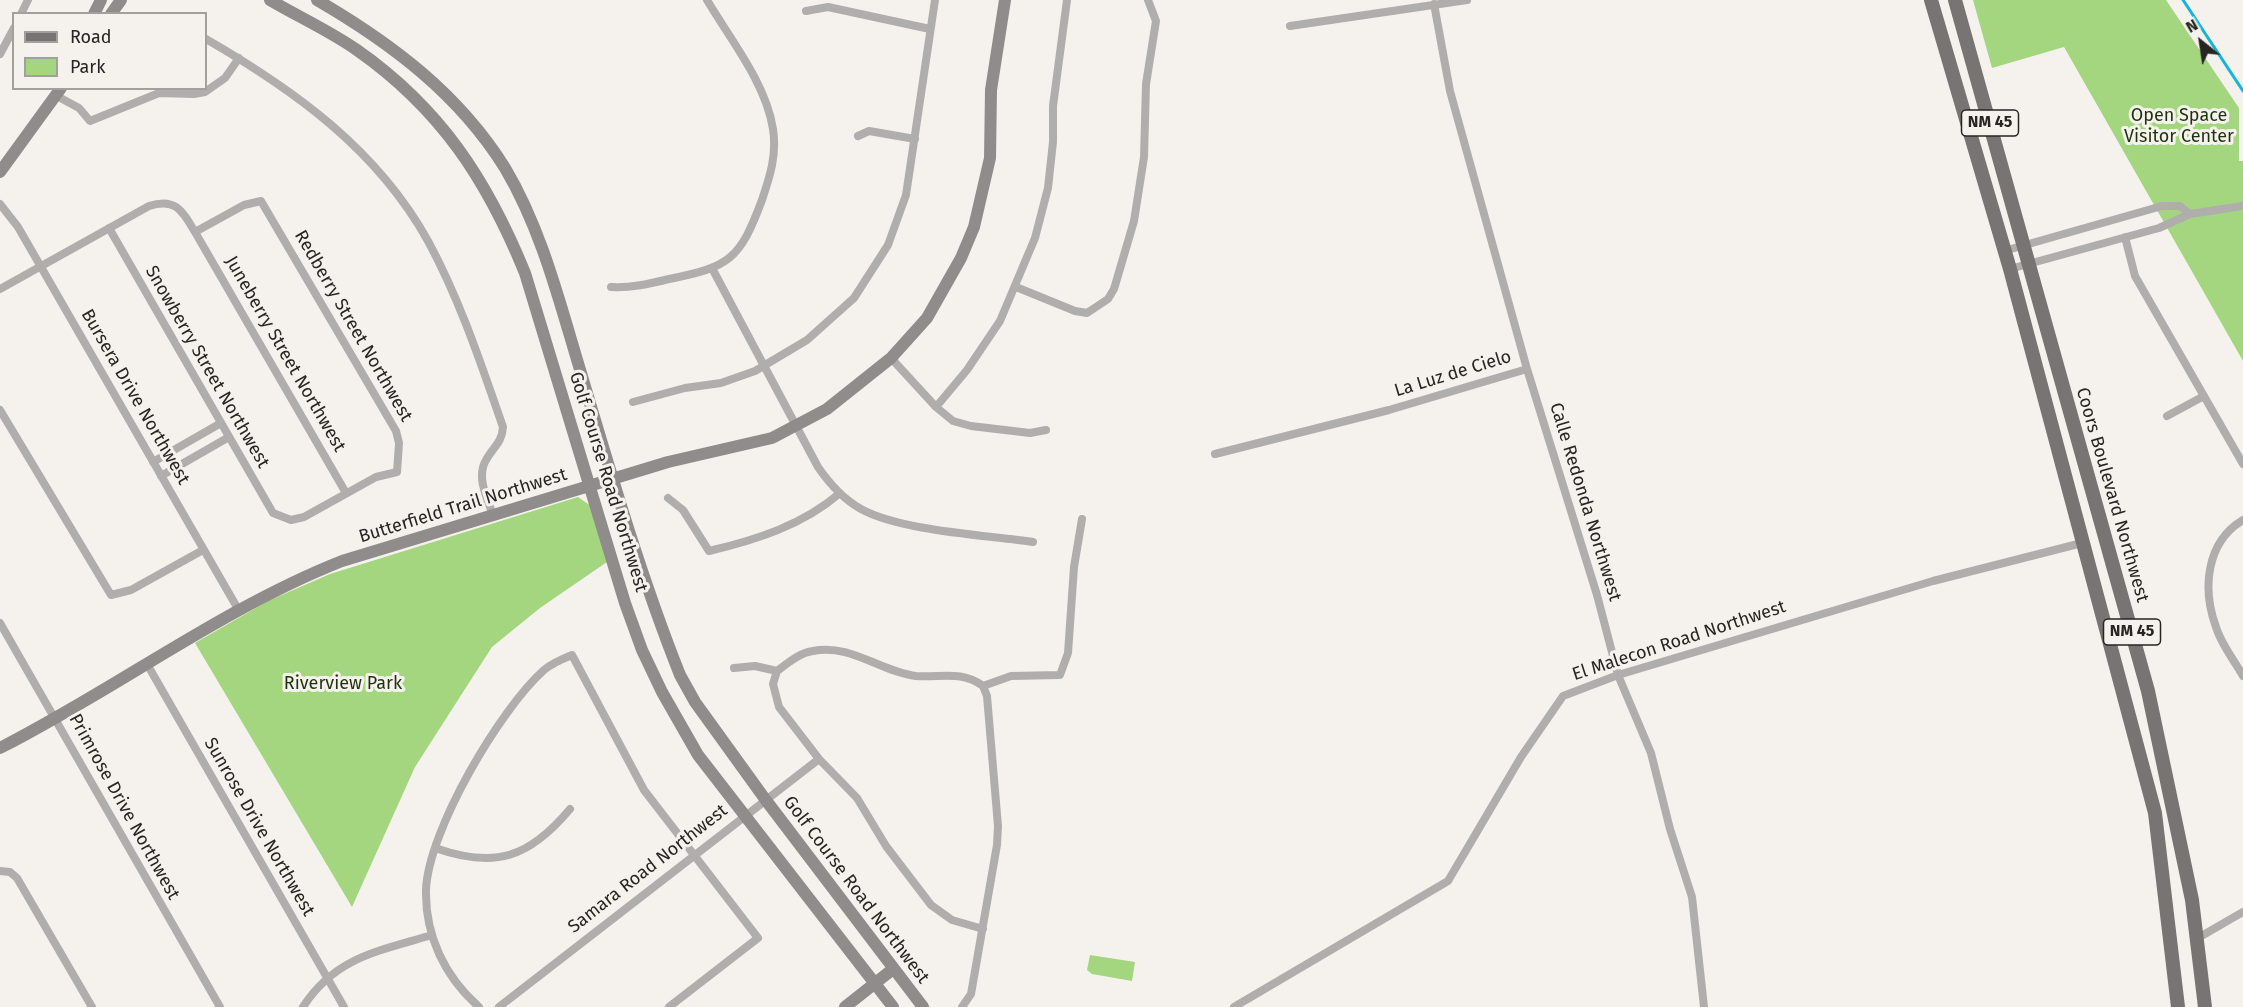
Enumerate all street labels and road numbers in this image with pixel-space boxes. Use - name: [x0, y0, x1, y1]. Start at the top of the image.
- road number: NM 45: [1962, 110, 2018, 136]
- street label: Redberry Street Northwest: [289, 227, 417, 425]
- street label: Juneberry Street Northwest: [220, 252, 350, 456]
- street label: Snowberry Street Northwest: [140, 262, 274, 472]
- street label: Bursera Drive Northwest: [76, 306, 194, 488]
- street label: La Luz de Cielo: [1392, 346, 1514, 402]
- street label: Golf Course Road Northwest: [564, 369, 652, 595]
- street label: Coors Boulevard Northwest: [2071, 385, 2153, 605]
- street label: Calle Redonda Northwest: [1544, 400, 1626, 604]
- street label: Butterfield Trail Northwest: [356, 464, 570, 548]
- street label: El Malecon Road Northwest: [1570, 596, 1788, 686]
- road number: NM 45: [2104, 619, 2160, 645]
- street label: Primrose Drive Northwest: [64, 710, 184, 904]
- street label: Sunrose Drive Northwest: [199, 734, 319, 920]
- street label: Golf Course Road Northwest: [778, 792, 934, 988]
- street label: Samara Road Northwest: [564, 800, 732, 938]

